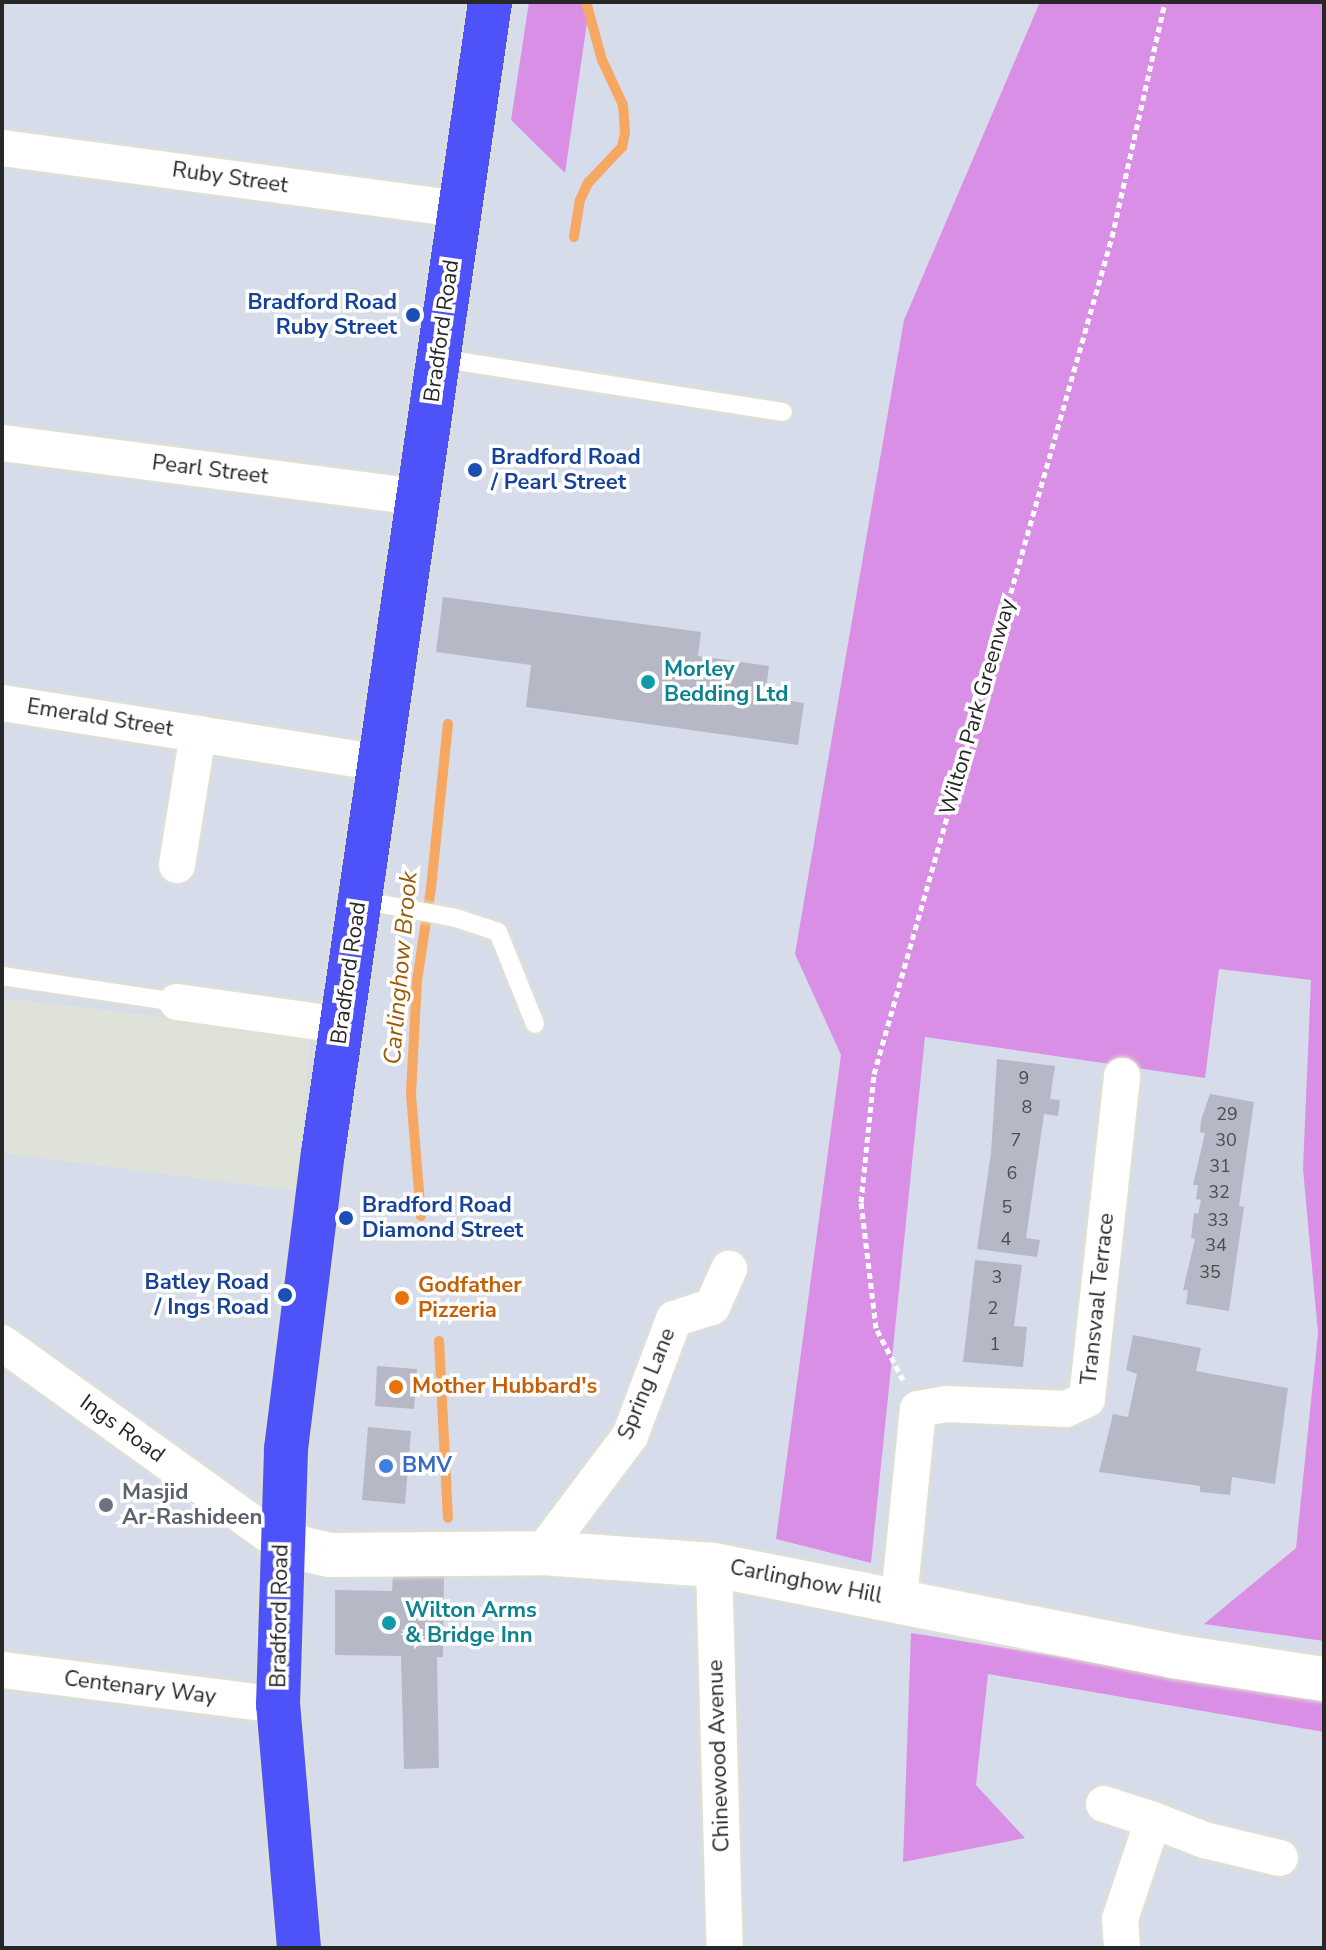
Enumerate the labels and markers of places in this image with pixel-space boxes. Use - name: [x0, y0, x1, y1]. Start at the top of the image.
- place label: Bradford Road Ruby Street: [247, 289, 397, 340]
- marker: Bradford Road Ruby Street: [404, 306, 422, 324]
- place label: Bradford Road / Pearl Street: [491, 444, 641, 496]
- marker: Bradford Road / Pearl Street: [466, 461, 484, 479]
- place label: Morley Bedding Ltd: [664, 656, 788, 708]
- marker: Morley Bedding Ltd: [639, 673, 657, 691]
- place label: Bradford Road Diamond Street: [362, 1192, 523, 1244]
- marker: Bradford Road Diamond Street: [337, 1209, 355, 1227]
- place label: Batley Road / Ings Road: [145, 1269, 269, 1320]
- place label: Godfather Pizzeria: [418, 1272, 522, 1324]
- marker: Batley Road / Ings Road: [276, 1286, 294, 1304]
- marker: Godfather Pizzeria: [393, 1289, 411, 1307]
- place label: Mother Hubbard's: [412, 1374, 597, 1400]
- marker: Mother Hubbard's: [387, 1378, 405, 1396]
- place label: BMV: [402, 1453, 452, 1479]
- marker: BMV: [377, 1457, 395, 1475]
- place label: Masjid Ar-Rashideen: [122, 1479, 262, 1530]
- marker: Masjid Ar-Rashideen: [97, 1496, 115, 1514]
- place label: Wilton Arms & Bridge Inn: [405, 1597, 537, 1648]
- marker: Wilton Arms & Bridge Inn: [380, 1614, 398, 1632]

